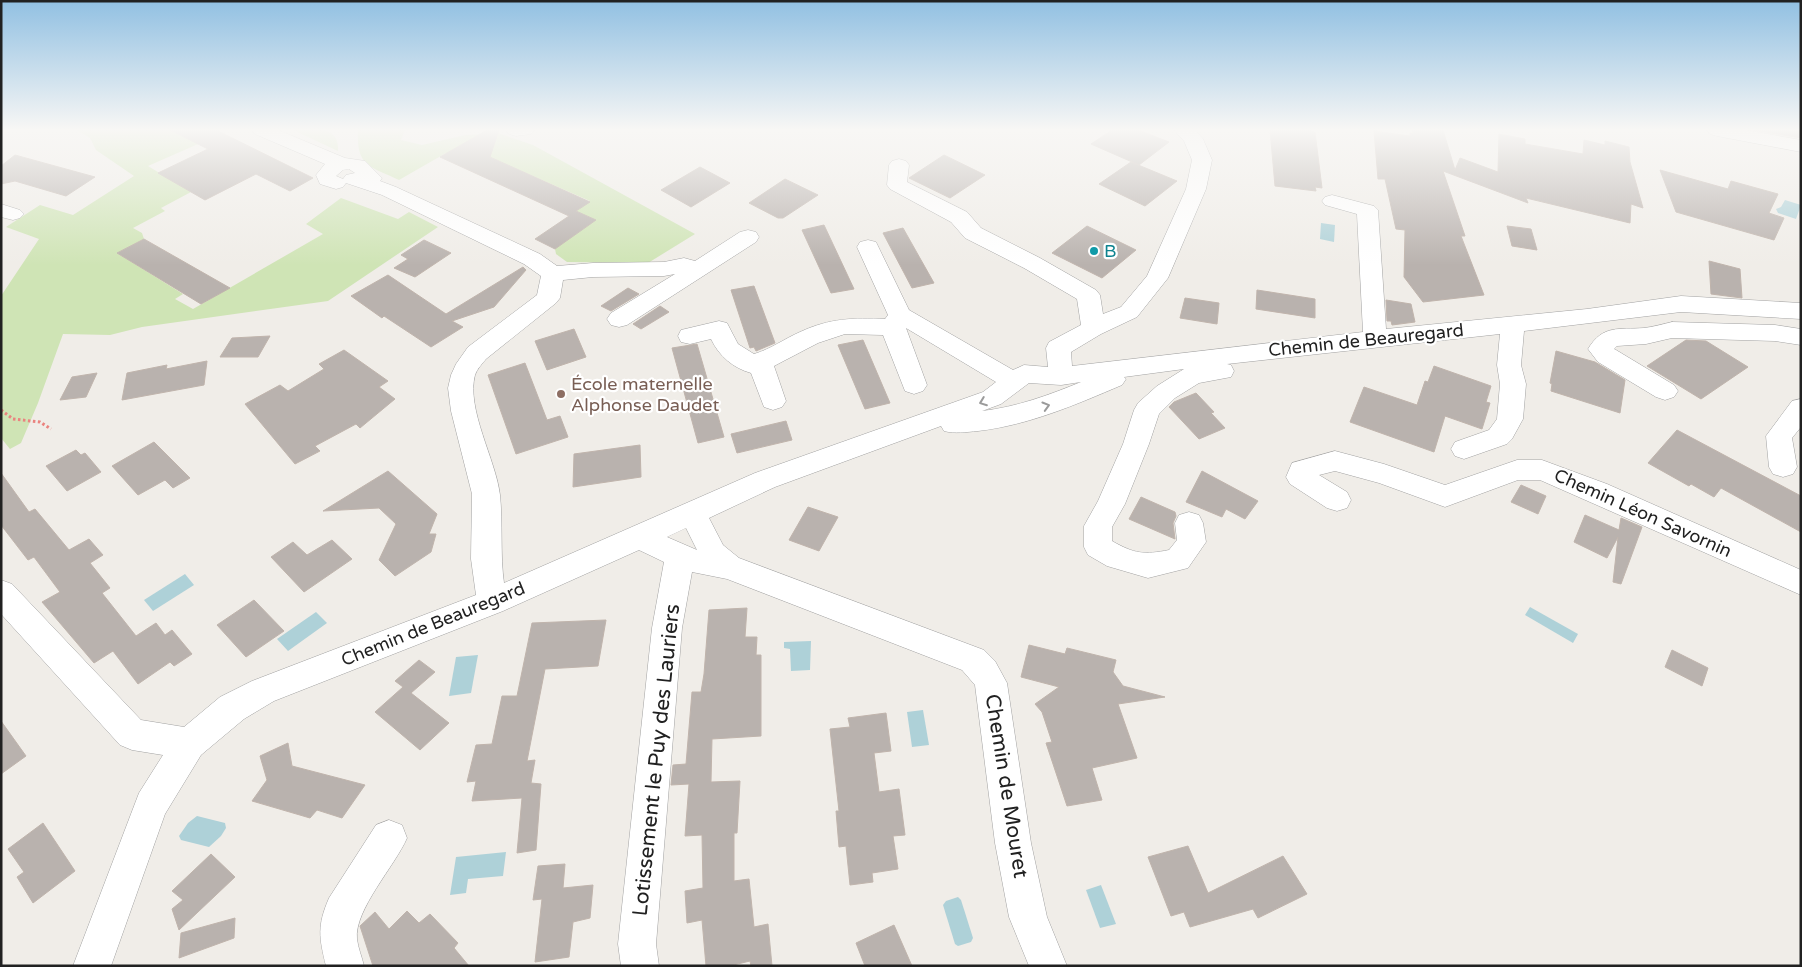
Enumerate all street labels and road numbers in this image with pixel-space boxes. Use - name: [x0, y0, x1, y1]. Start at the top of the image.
- street label: Chemin de Beauregard: [1267, 319, 1465, 361]
- street label: Chemin Léon Savornin: [1551, 464, 1735, 562]
- street label: Chemin de Beauregard: [338, 577, 528, 671]
- street label: Lotissement le Puy des Lauriers: [628, 603, 685, 917]
- street label: Chemin de Mouret: [980, 692, 1033, 880]

